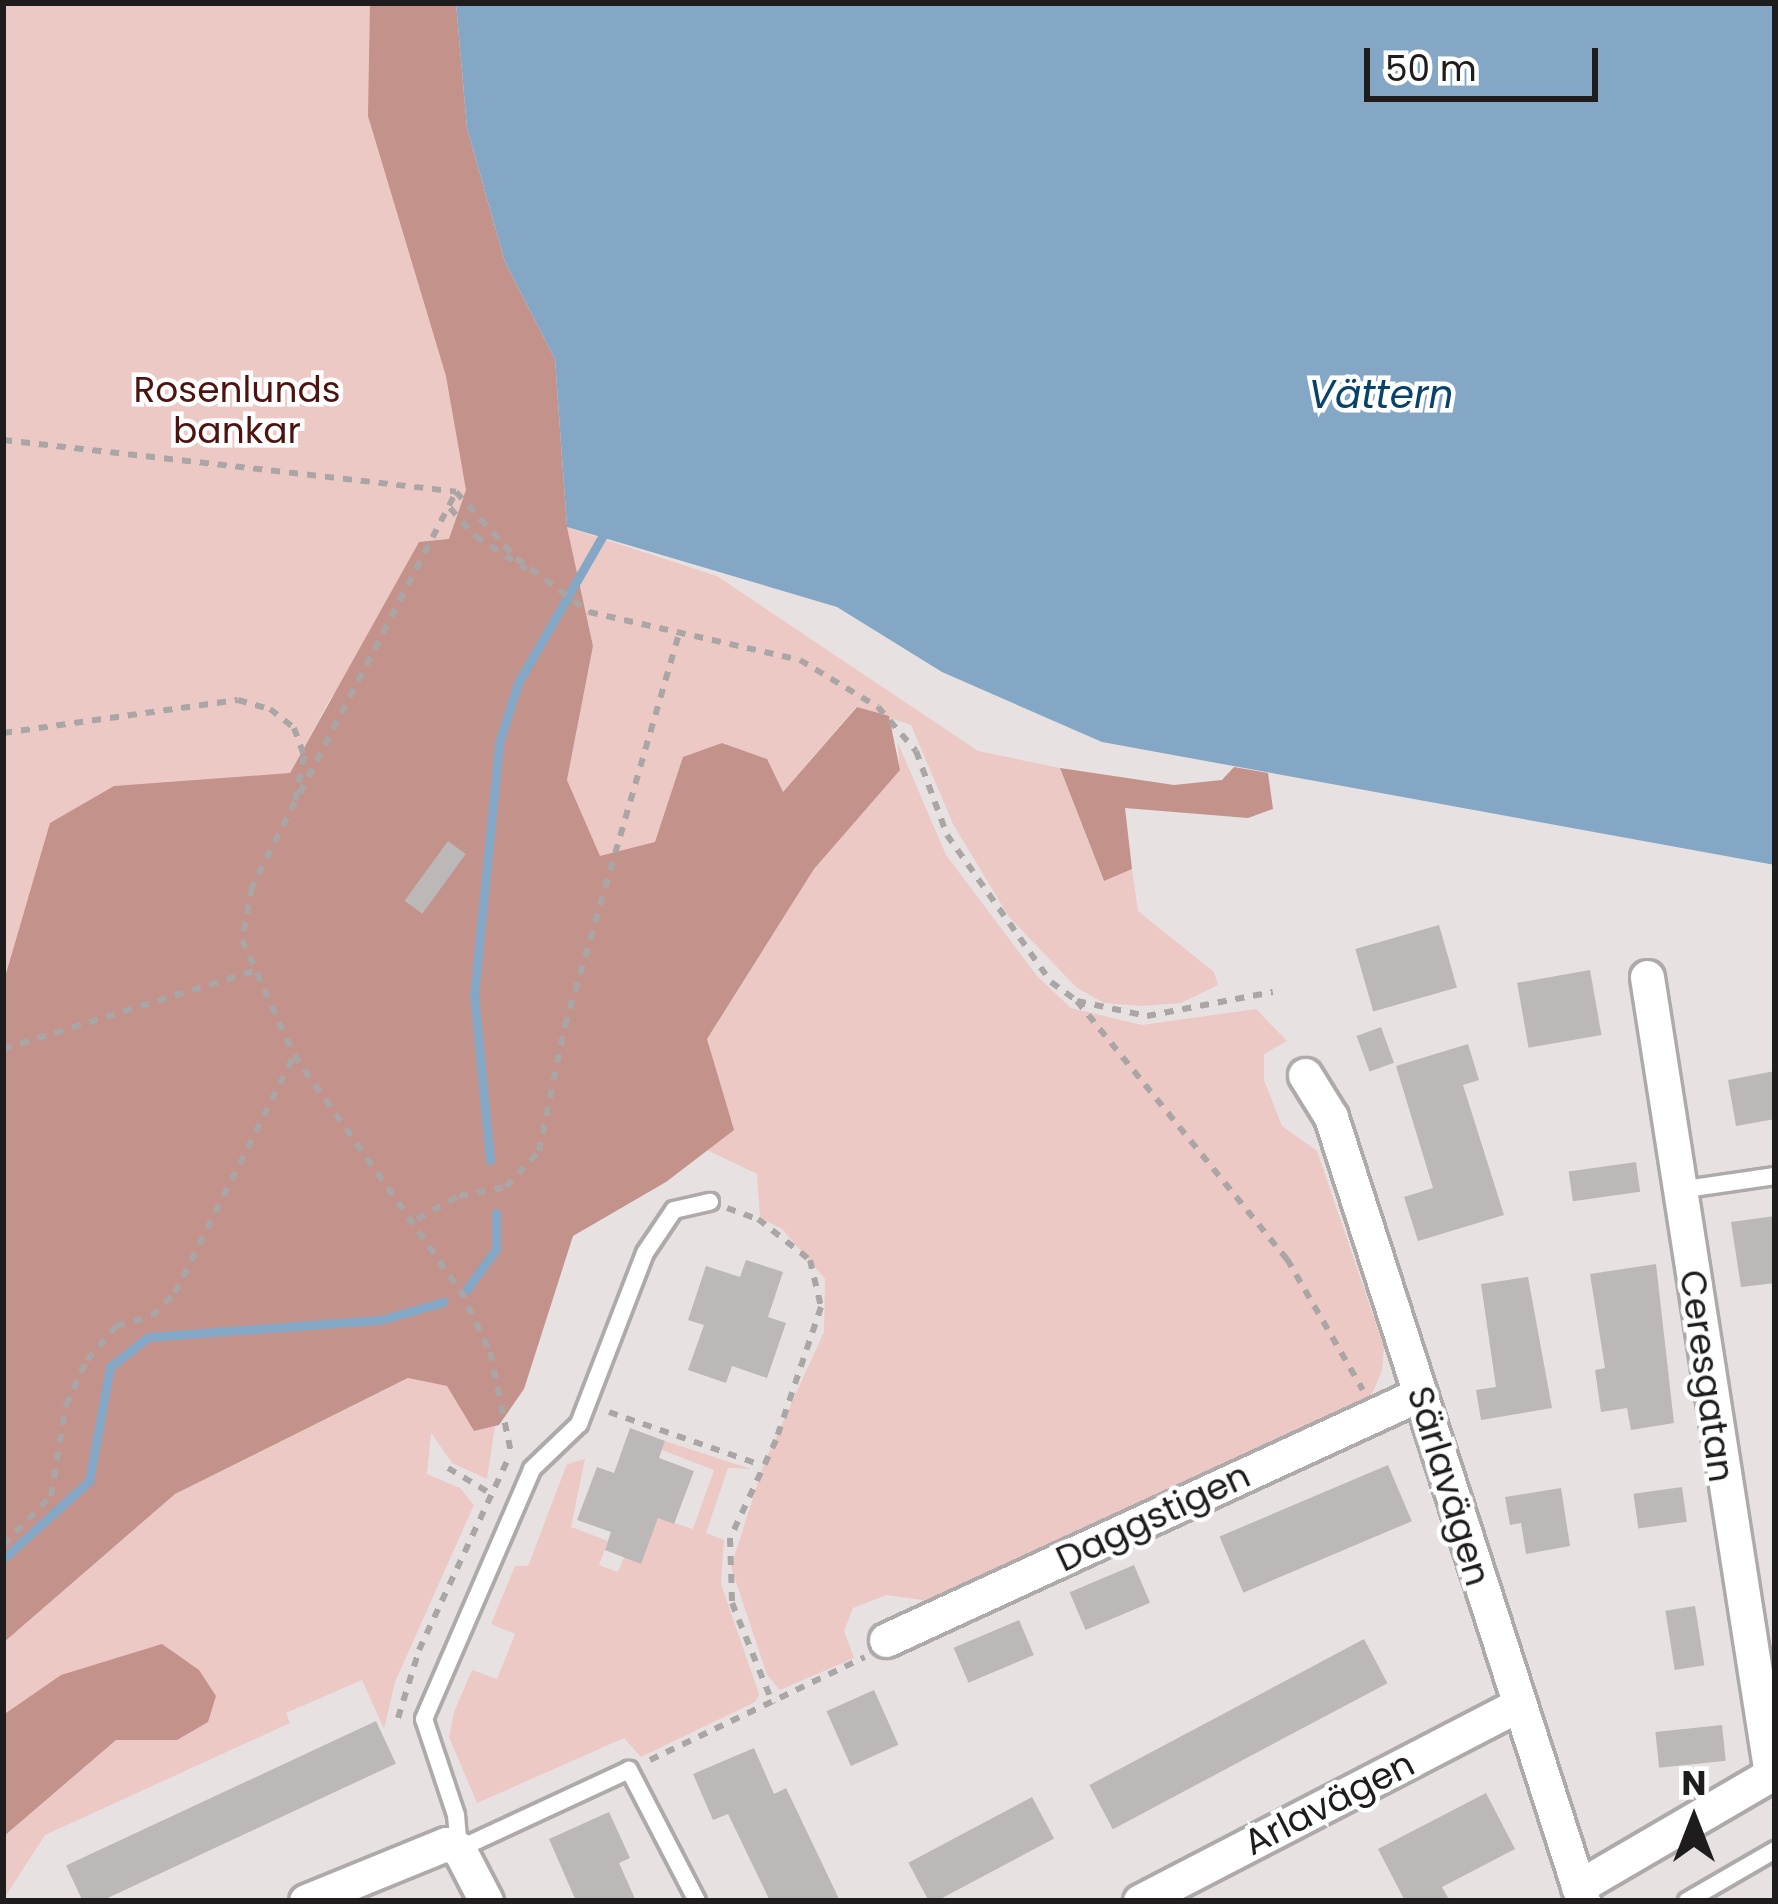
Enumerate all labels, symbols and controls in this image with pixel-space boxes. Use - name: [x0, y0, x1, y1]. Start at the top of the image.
- scale bar: [1370, 24, 1604, 98]
- text: 50 m: [1385, 43, 1477, 94]
- park label: Rosenlunds bankar: [133, 367, 341, 452]
- water label: Vättern: [1309, 372, 1453, 418]
- street label: Ceresgatan: [1671, 1267, 1743, 1485]
- street label: Särlavägen: [1398, 1381, 1500, 1591]
- street label: Daggstigen: [1049, 1453, 1257, 1581]
- street label: Arlavägen: [1237, 1742, 1421, 1864]
- north arrow: [1634, 1760, 1754, 1880]
- text: N: [1682, 1760, 1706, 1807]

